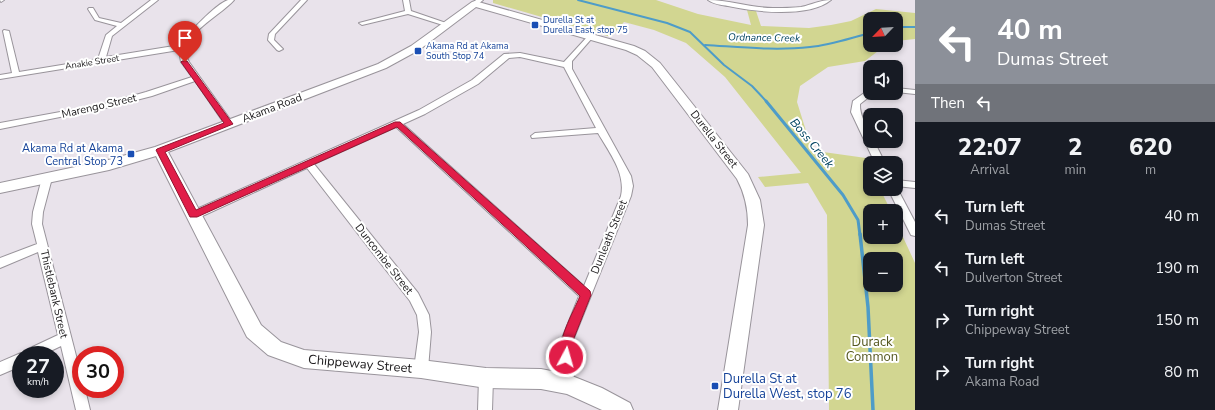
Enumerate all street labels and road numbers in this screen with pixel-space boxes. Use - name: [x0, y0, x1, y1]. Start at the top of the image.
- street label: Anakie Street: [64, 52, 121, 72]
- street label: Marengo Street: [60, 90, 138, 122]
- street label: Akama Road: [240, 90, 304, 126]
- street label: Durella Street: [687, 107, 741, 171]
- street label: Dunleath Street: [587, 198, 631, 276]
- street label: Duncombe Street: [352, 220, 417, 298]
- street label: Thistlebank Street: [37, 248, 72, 340]
- street label: Chippeway Street: [307, 350, 413, 378]

